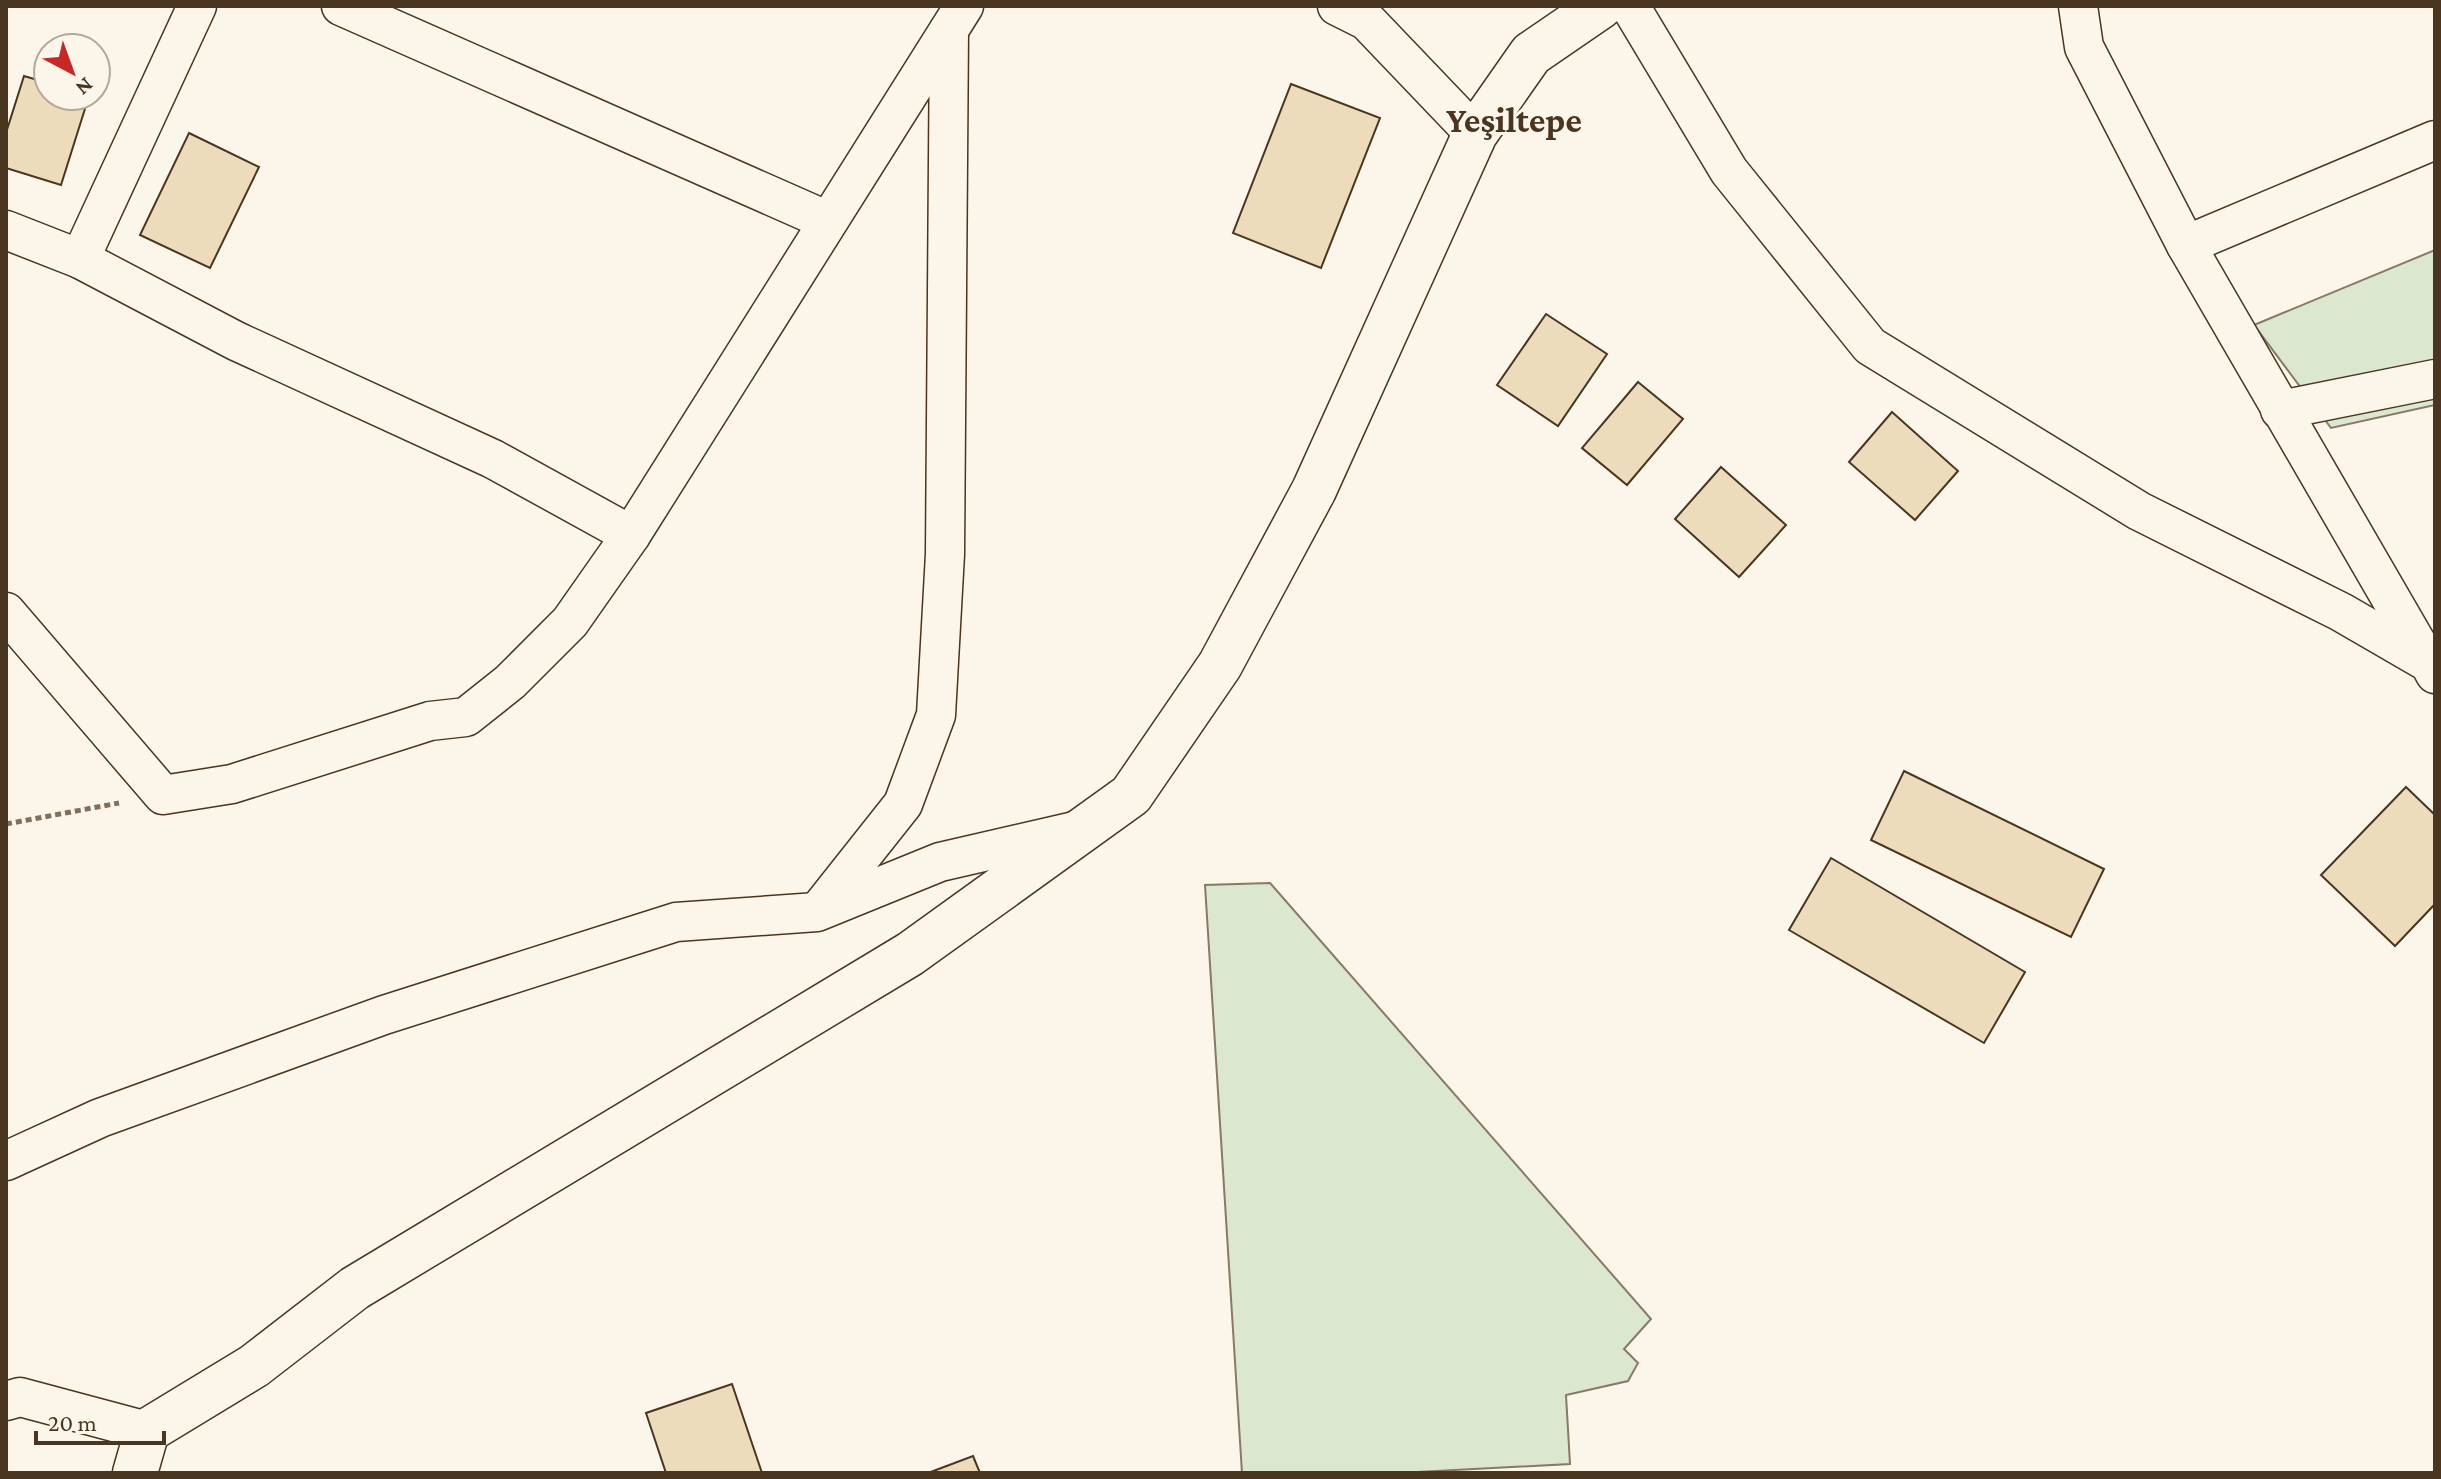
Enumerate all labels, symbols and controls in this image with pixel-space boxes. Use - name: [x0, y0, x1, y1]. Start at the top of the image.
- north arrow: [32, 32, 112, 112]
- text: N: [71, 72, 99, 101]
- district label: Yeşiltepe: [1446, 100, 1582, 140]
- scale bar: [36, 1395, 164, 1445]
- text: 20 m: [48, 1409, 97, 1436]

